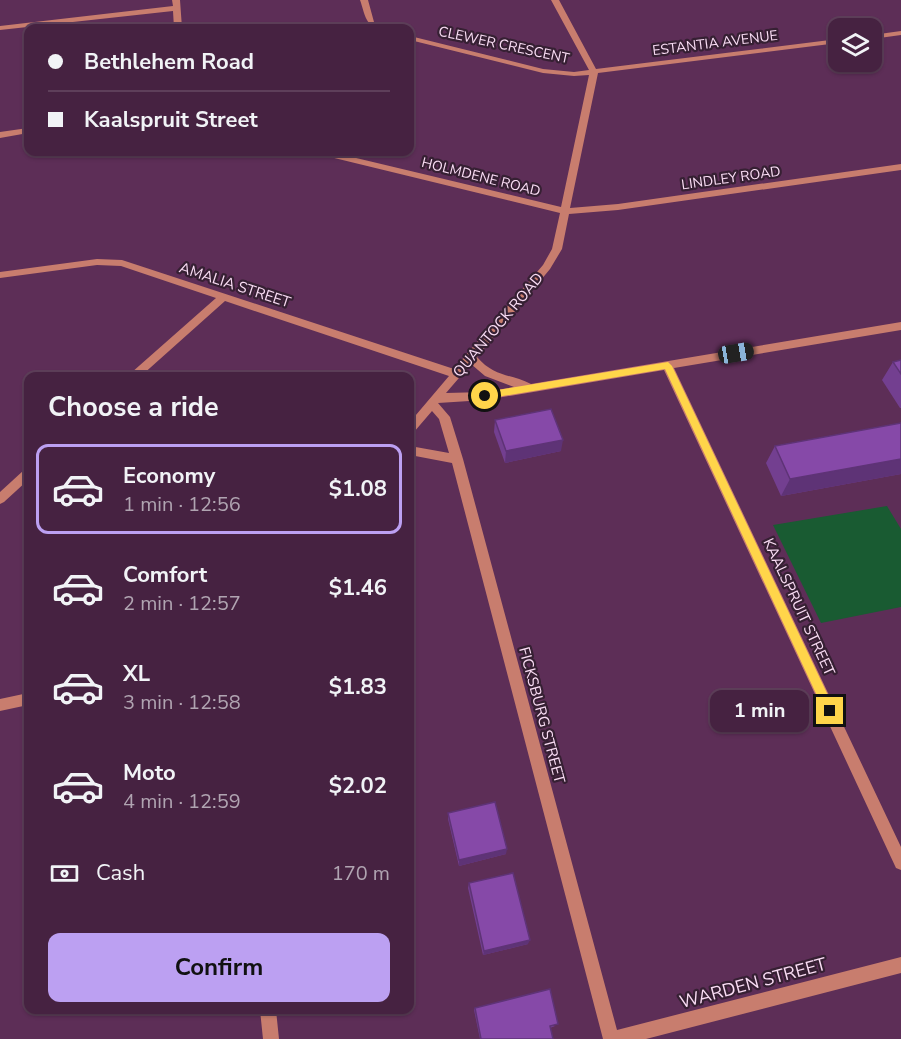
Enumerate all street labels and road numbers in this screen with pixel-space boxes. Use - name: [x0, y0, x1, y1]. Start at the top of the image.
- street label: CLEWER CRESCENT: [437, 22, 572, 68]
- street label: ESTANTIA AVENUE: [651, 26, 779, 60]
- street label: HOLMDENE ROAD: [419, 153, 543, 201]
- street label: LINDLEY ROAD: [680, 162, 782, 194]
- street label: AMALIA STREET: [177, 258, 293, 312]
- street label: QUANTOCK ROAD: [448, 268, 548, 382]
- street label: KAALSPRUIT STREET: [758, 535, 840, 679]
- street label: FICKSBURG STREET: [514, 645, 570, 785]
- street label: WARDEN STREET: [677, 952, 829, 1014]

